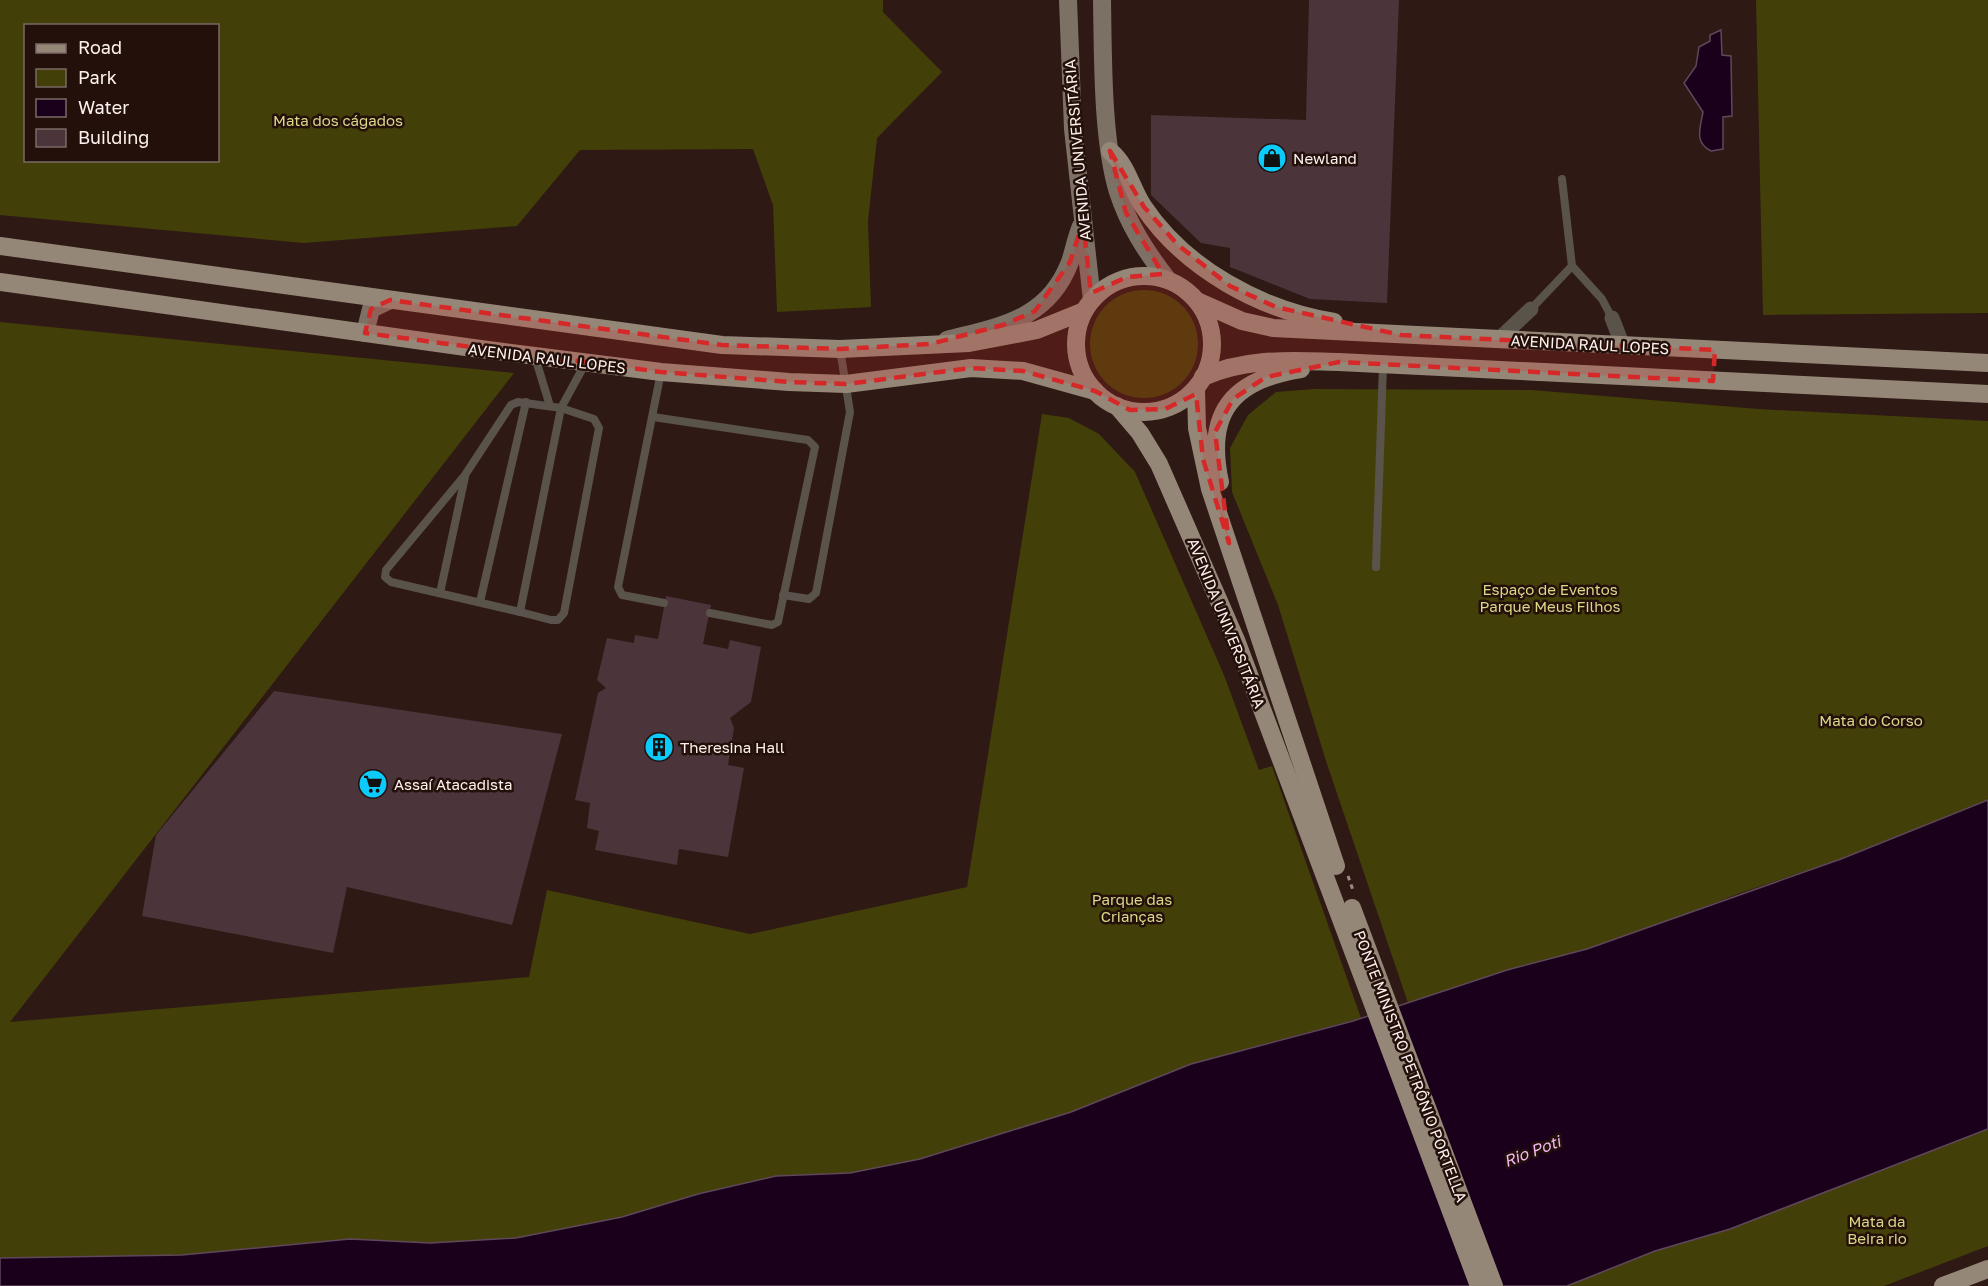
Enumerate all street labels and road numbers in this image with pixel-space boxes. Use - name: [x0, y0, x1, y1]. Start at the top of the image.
- street label: AVENIDA UNIVERSITÁRIA: [1060, 59, 1094, 241]
- street label: AVENIDA RAUL LOPES: [1510, 331, 1670, 357]
- street label: AVENIDA RAUL LOPES: [467, 339, 627, 377]
- street label: AVENIDA UNIVERSITÁRIA: [1185, 535, 1269, 711]
- street label: PONTE MINISTRO PETRÔNIO PORTELLA: [1351, 928, 1471, 1204]

